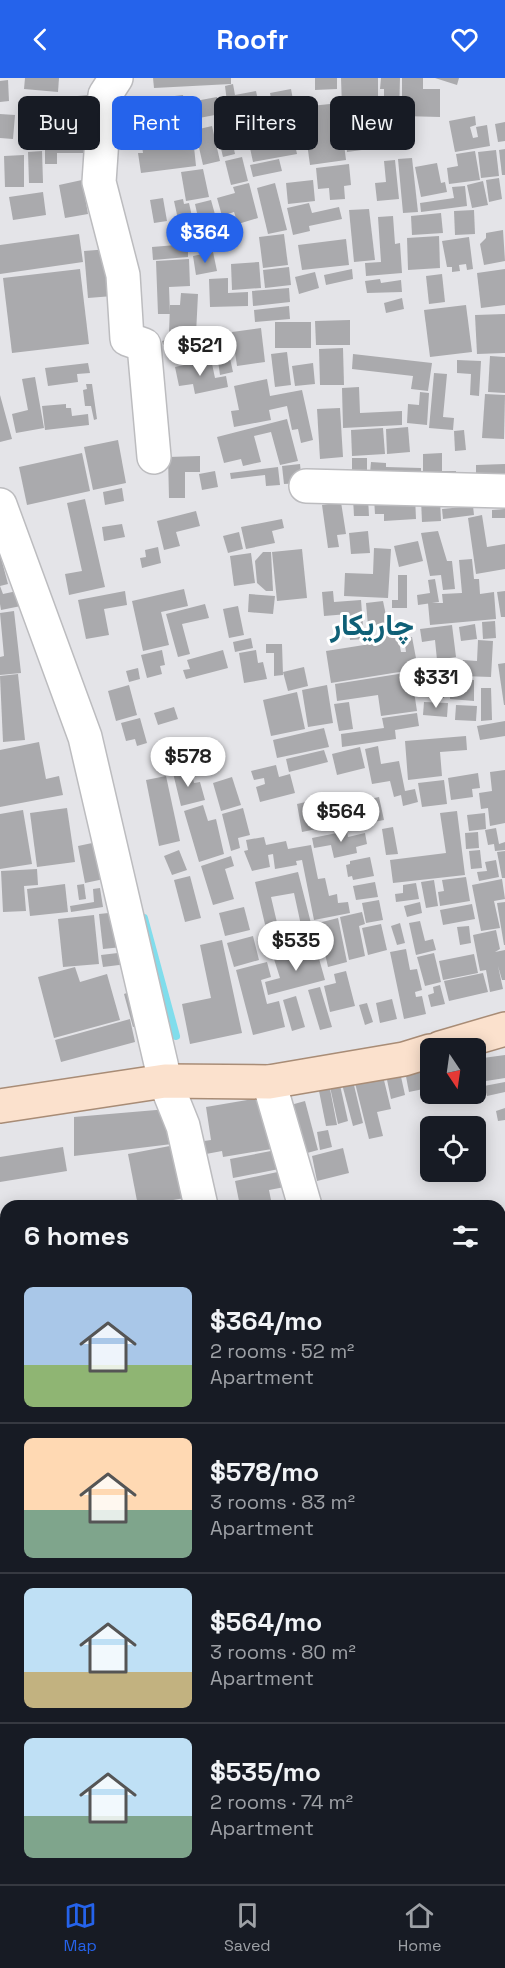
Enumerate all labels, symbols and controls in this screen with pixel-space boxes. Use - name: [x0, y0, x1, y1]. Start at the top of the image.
- text: Roofr: [216, 22, 289, 57]
- icon: back: [24, 23, 57, 56]
- icon: heart: [448, 23, 481, 56]
- chip: Buy: [18, 96, 100, 150]
- chip: Rent: [112, 96, 202, 150]
- chip: Filters: [214, 96, 318, 150]
- chip: New: [330, 96, 415, 150]
- pin: $364: [169, 213, 241, 264]
- text: $364: [180, 219, 230, 245]
- pin: $521: [164, 326, 236, 377]
- text: $521: [178, 332, 222, 358]
- district label: چاریکار: [329, 605, 414, 645]
- pin: $331: [400, 658, 472, 709]
- text: $331: [413, 664, 459, 690]
- pin: $578: [152, 737, 224, 788]
- text: $578: [165, 743, 211, 769]
- pin: $564: [305, 792, 377, 843]
- text: $564: [316, 798, 366, 824]
- pin: $535: [260, 921, 332, 972]
- text: $535: [272, 927, 320, 953]
- north arrow: [420, 1038, 486, 1104]
- map controls: [420, 1038, 486, 1182]
- button: locate: [420, 1116, 486, 1182]
- text: 6 homes: [24, 1219, 129, 1253]
- icon: filters: [449, 1220, 482, 1253]
- text: $364/mo: [210, 1304, 322, 1338]
- icon: home: [72, 1311, 144, 1383]
- text: 2 rooms · 52 m²: [210, 1338, 354, 1364]
- text: Apartment: [210, 1364, 314, 1390]
- text: $578/mo: [210, 1455, 319, 1489]
- icon: home: [72, 1462, 144, 1534]
- text: 3 rooms · 83 m²: [210, 1489, 355, 1515]
- text: Apartment: [210, 1515, 314, 1541]
- text: $564/mo: [210, 1605, 322, 1639]
- icon: home: [72, 1612, 144, 1684]
- text: 3 rooms · 80 m²: [210, 1639, 356, 1665]
- text: Apartment: [210, 1665, 314, 1691]
- text: $535/mo: [210, 1755, 321, 1789]
- icon: home: [72, 1762, 144, 1834]
- text: 2 rooms · 74 m²: [210, 1789, 353, 1815]
- text: Apartment: [210, 1815, 314, 1841]
- tab: Map: [64, 1899, 97, 1956]
- tab: Saved: [224, 1899, 271, 1956]
- tab: Home: [398, 1899, 441, 1956]

